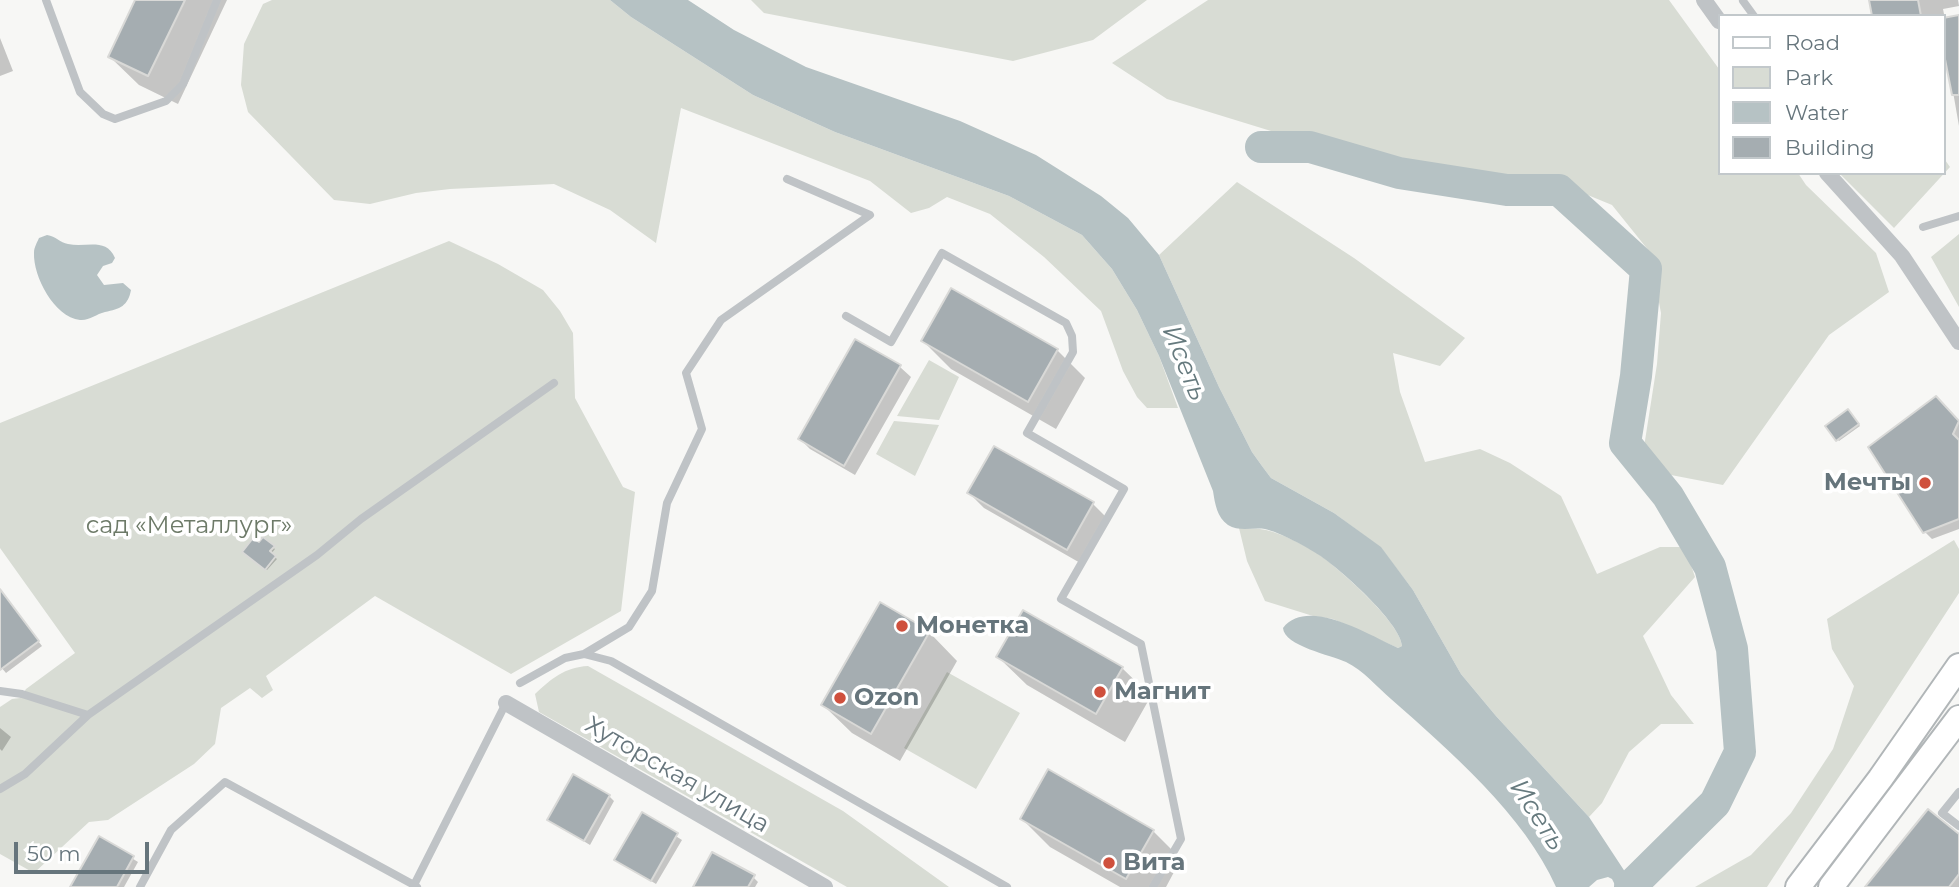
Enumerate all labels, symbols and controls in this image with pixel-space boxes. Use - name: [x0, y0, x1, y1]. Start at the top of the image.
- legend: [1717, 14, 1945, 175]
- text: Road: [1785, 30, 1840, 55]
- text: Park: [1785, 65, 1833, 90]
- text: Water: [1785, 100, 1849, 125]
- text: Building: [1785, 135, 1875, 160]
- water label: Исеть: [1155, 321, 1213, 405]
- place label: Мечты: [1824, 469, 1911, 497]
- marker: Мечты: [1917, 475, 1933, 491]
- park label: сад «Металлург»: [86, 512, 292, 540]
- place label: Монетка: [916, 612, 1029, 640]
- marker: Монетка: [894, 618, 910, 634]
- place label: Магнит: [1114, 678, 1210, 706]
- place label: Ozon: [854, 684, 919, 712]
- marker: Магнит: [1092, 684, 1108, 700]
- marker: Ozon: [832, 690, 848, 706]
- street label: Хуторская улица: [580, 711, 774, 839]
- water label: Исеть: [1502, 774, 1572, 856]
- scale bar: [18, 828, 152, 872]
- text: 50 m: [27, 841, 81, 866]
- place label: Вита: [1123, 849, 1185, 877]
- marker: Вита: [1101, 855, 1117, 871]

